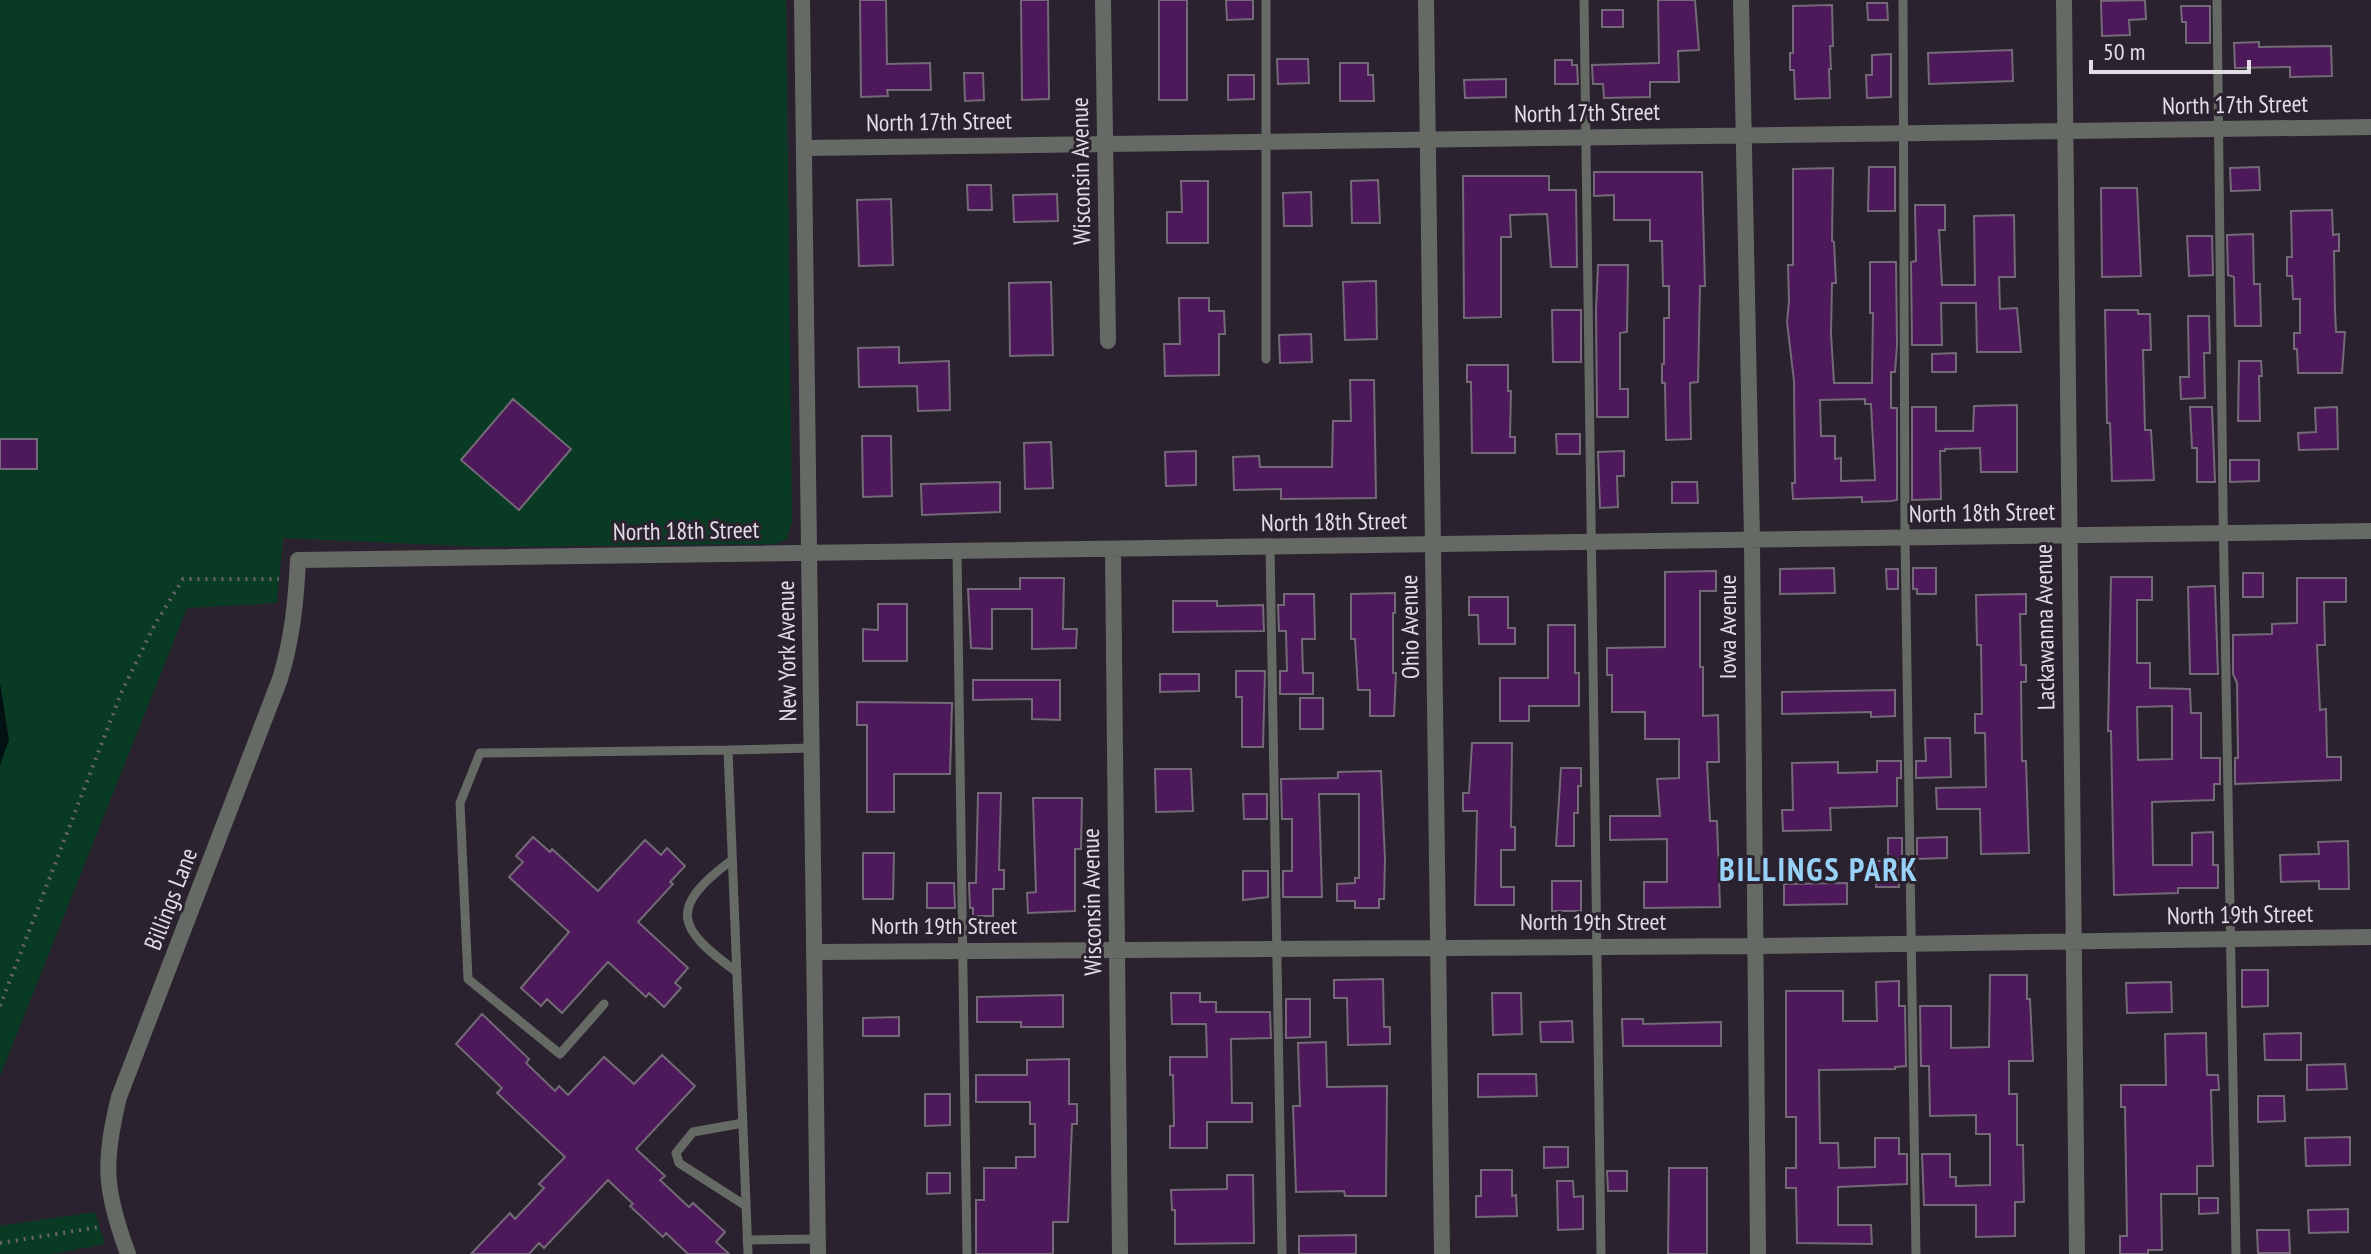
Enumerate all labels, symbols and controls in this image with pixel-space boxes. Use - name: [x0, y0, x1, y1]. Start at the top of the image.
- scale bar: [2091, 24, 2249, 74]
- text: 50 m: [2103, 36, 2145, 67]
- street label: North 17th Street: [2162, 88, 2309, 121]
- street label: North 17th Street: [1514, 96, 1661, 129]
- street label: Wisconsin Avenue: [1064, 97, 1097, 245]
- street label: North 17th Street: [866, 105, 1013, 138]
- street label: North 18th Street: [1909, 496, 2056, 529]
- street label: North 18th Street: [1261, 505, 1408, 538]
- street label: North 18th Street: [613, 514, 760, 547]
- street label: Lackawanna Avenue: [2028, 544, 2061, 710]
- street label: Ohio Avenue: [1393, 575, 1426, 679]
- street label: Iowa Avenue: [1712, 575, 1743, 679]
- street label: New York Avenue: [770, 580, 803, 722]
- street label: Wisconsin Avenue: [1075, 828, 1108, 976]
- street label: Billings Lane: [137, 843, 204, 954]
- district label: BILLINGS PARK: [1719, 848, 1919, 890]
- street label: North 19th Street: [2167, 898, 2314, 931]
- street label: North 19th Street: [1520, 906, 1666, 937]
- street label: North 19th Street: [871, 910, 1017, 941]

